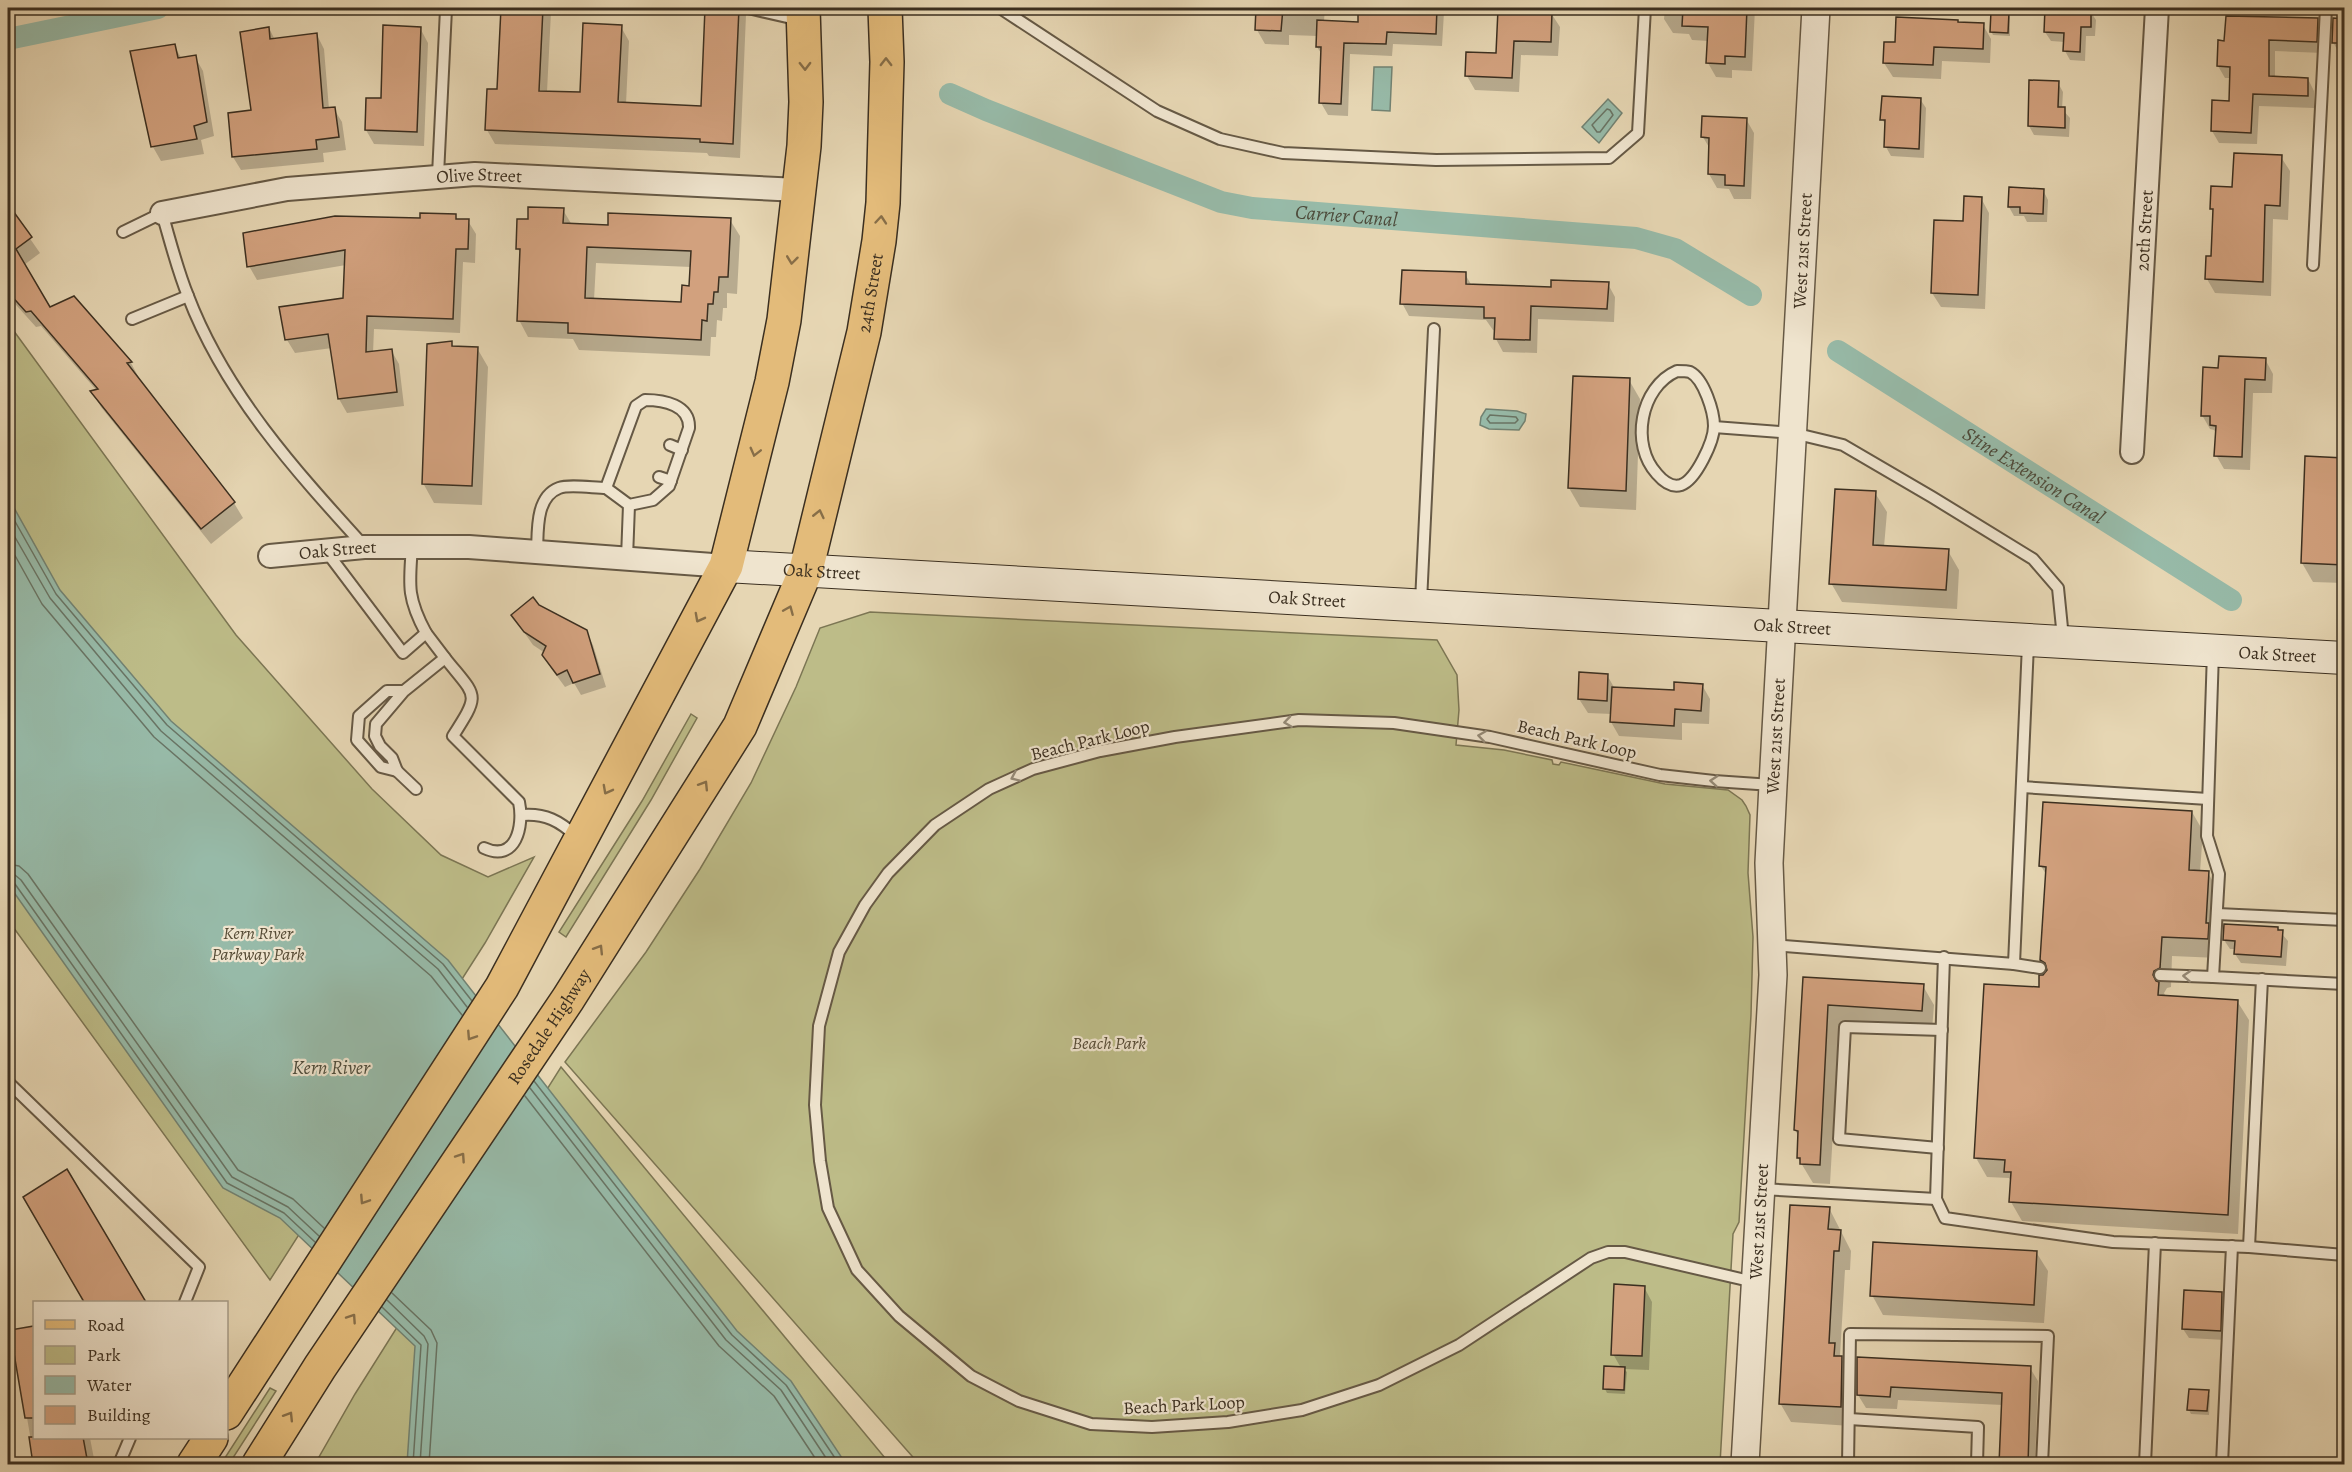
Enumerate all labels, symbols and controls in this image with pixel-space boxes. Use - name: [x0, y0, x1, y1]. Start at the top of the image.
- one-way arrow: [880, 57, 892, 66]
- one-way arrow: [799, 61, 811, 70]
- street label: Olive Street: [435, 162, 523, 189]
- street label: 20th Street: [2130, 189, 2159, 272]
- street label: West 21st Street: [1787, 192, 1818, 310]
- water label: Carrier Canal: [1294, 198, 1399, 233]
- one-way arrow: [874, 216, 887, 225]
- street label: 24th Street: [852, 251, 889, 334]
- one-way arrow: [786, 256, 799, 265]
- water label: Stine Extension Canal: [1958, 420, 2110, 530]
- one-way arrow: [750, 446, 762, 456]
- one-way arrow: [812, 509, 825, 519]
- street label: Oak Street: [298, 535, 376, 565]
- street label: Oak Street: [782, 557, 861, 586]
- street label: Oak Street: [1268, 585, 1347, 613]
- one-way arrow: [782, 605, 794, 616]
- one-way arrow: [695, 611, 706, 622]
- street label: Oak Street: [1753, 612, 1832, 641]
- street label: Oak Street: [2238, 640, 2317, 668]
- street label: West 21st Street: [1761, 677, 1791, 796]
- street label: Beach Park Loop: [1028, 714, 1152, 766]
- street label: Beach Park Loop: [1515, 714, 1639, 764]
- one-way arrow: [1283, 715, 1292, 727]
- one-way arrow: [1477, 730, 1486, 742]
- one-way arrow: [1011, 770, 1022, 782]
- one-way arrow: [1710, 775, 1719, 788]
- one-way arrow: [696, 780, 707, 791]
- one-way arrow: [603, 784, 615, 795]
- park label: Kern River Parkway Park: [212, 921, 304, 966]
- one-way arrow: [592, 945, 604, 955]
- street label: Rosedale Highway: [502, 963, 597, 1089]
- one-way arrow: [2182, 970, 2191, 983]
- one-way arrow: [467, 1030, 478, 1041]
- park label: Beach Park: [1072, 1031, 1146, 1055]
- water label: Kern River: [292, 1054, 371, 1081]
- one-way arrow: [454, 1152, 465, 1163]
- street label: West 21st Street: [1744, 1163, 1774, 1281]
- one-way arrow: [360, 1194, 372, 1204]
- legend: [33, 1301, 228, 1439]
- text: Road: [87, 1313, 125, 1337]
- one-way arrow: [345, 1314, 356, 1325]
- text: Park: [87, 1343, 121, 1367]
- text: Water: [86, 1373, 132, 1397]
- street label: Beach Park Loop: [1123, 1390, 1245, 1420]
- text: Building: [87, 1403, 151, 1427]
- one-way arrow: [282, 1412, 294, 1422]

